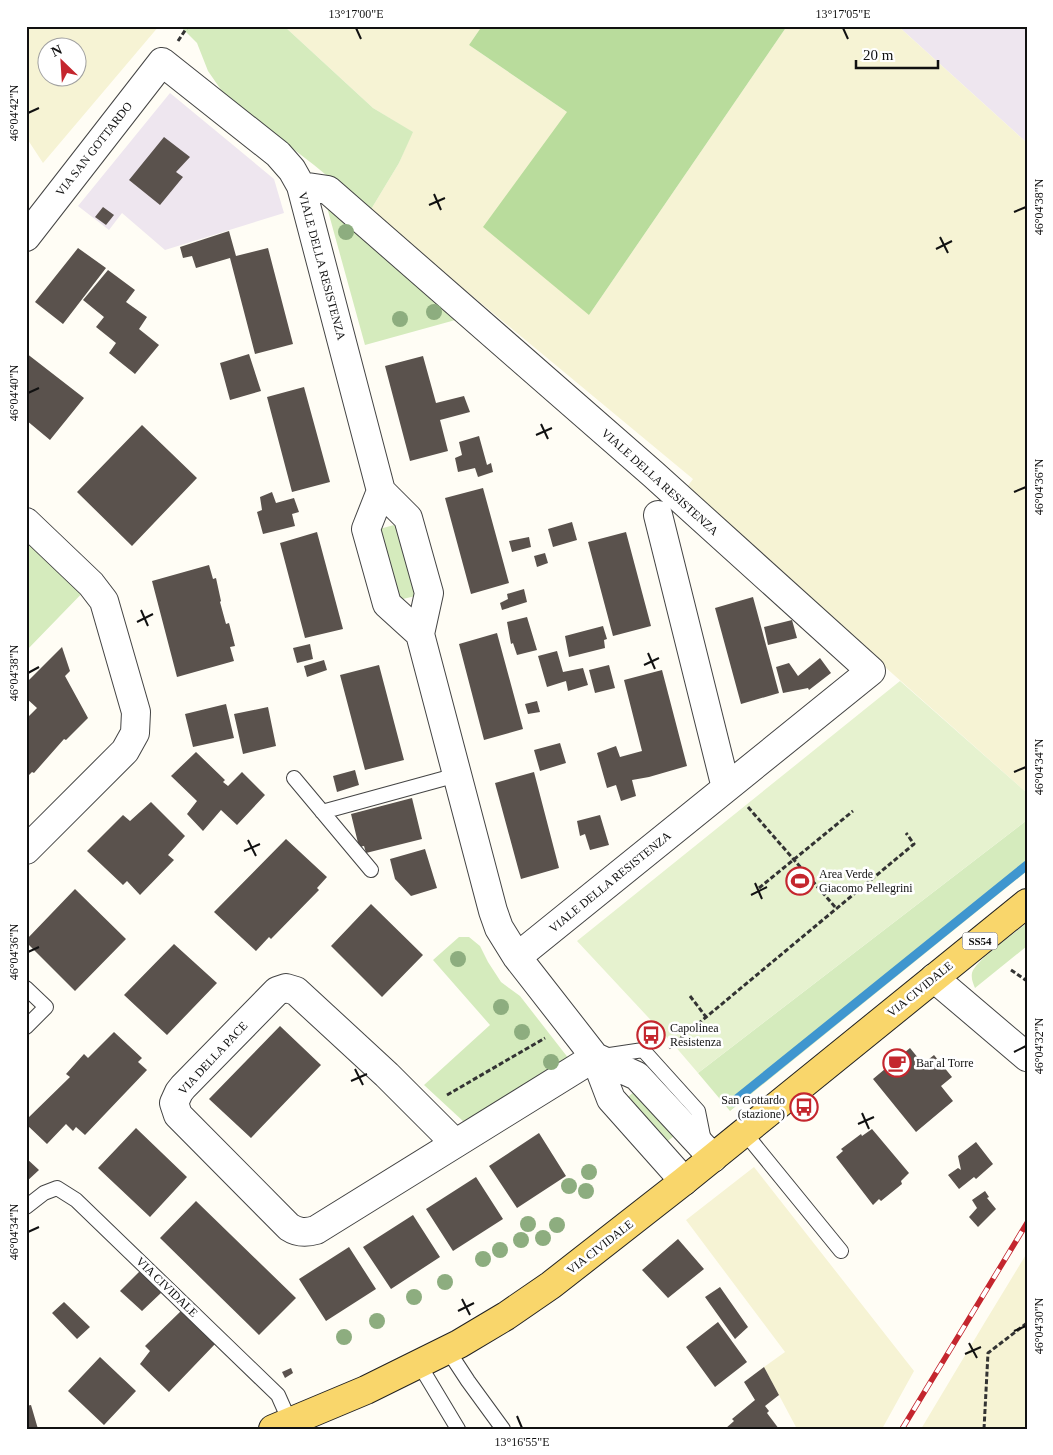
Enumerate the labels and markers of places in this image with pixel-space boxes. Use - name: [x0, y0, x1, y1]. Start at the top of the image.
- sports icon: Area Verde Giacomo Pellegrini: [785, 866, 815, 896]
- place label: Area Verde Giacomo Pellegrini: [819, 867, 913, 895]
- bus stop icon: Capolinea Resistenza: [636, 1020, 666, 1050]
- place label: Capolinea Resistenza: [670, 1021, 722, 1049]
- cafe icon: Bar al Torre: [882, 1048, 912, 1078]
- place label: Bar al Torre: [916, 1056, 974, 1070]
- bus stop icon: San Gottardo (stazione): [789, 1092, 819, 1122]
- place label: San Gottardo (stazione): [721, 1093, 785, 1121]

